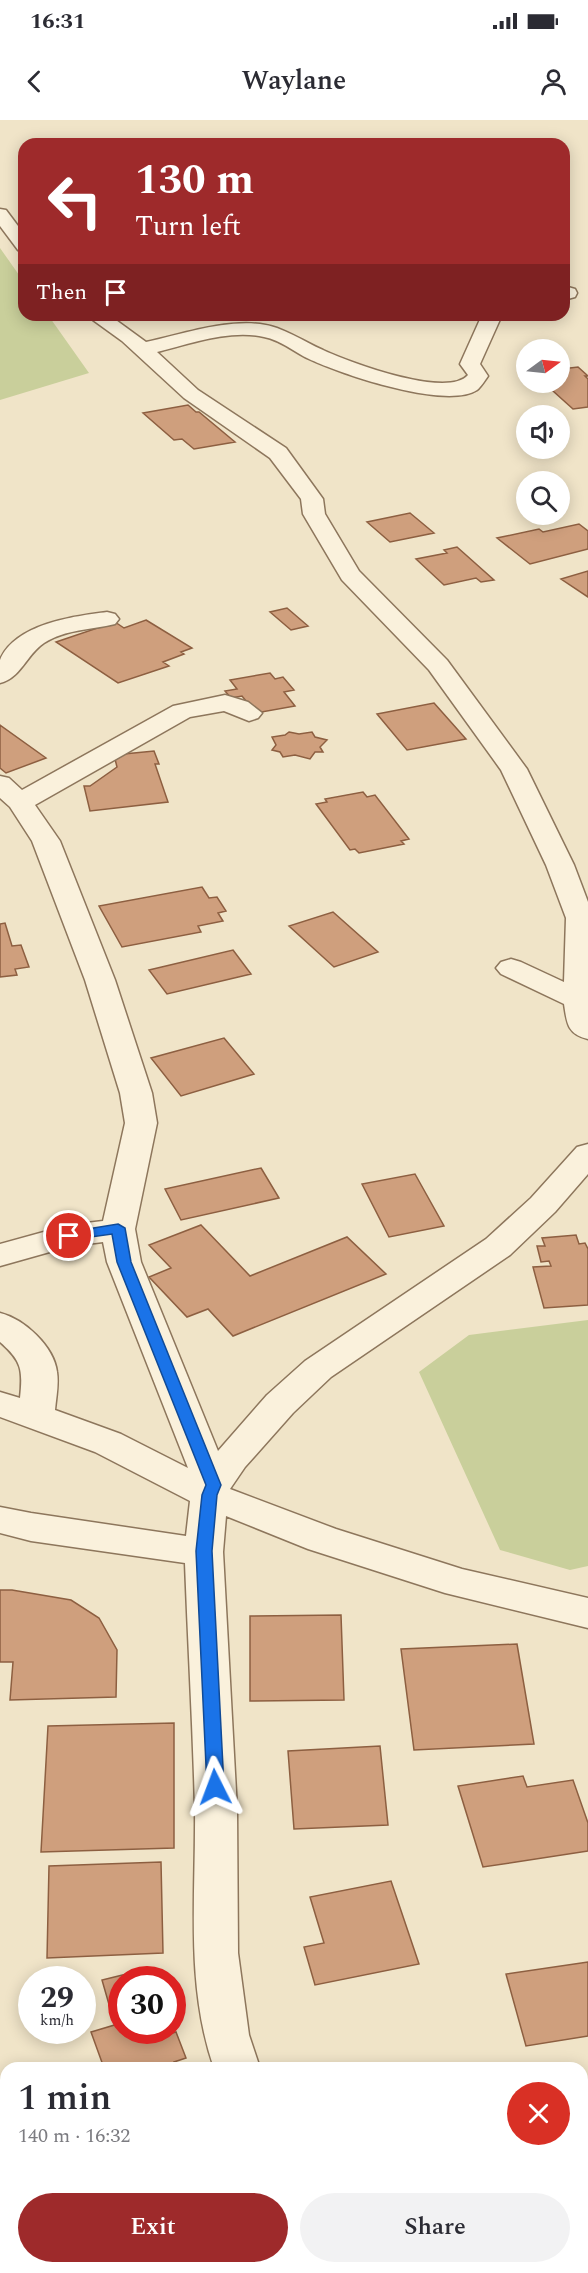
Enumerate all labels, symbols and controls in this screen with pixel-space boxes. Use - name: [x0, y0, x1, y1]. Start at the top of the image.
- text: 16:31: [30, 5, 85, 38]
- text: Waylane: [242, 60, 346, 102]
- icon: back: [18, 65, 51, 98]
- icon: person: [537, 65, 570, 98]
- text: 130 m: [135, 149, 254, 212]
- icon: left: [36, 162, 114, 240]
- text: Turn left: [135, 206, 241, 248]
- text: Then: [36, 276, 87, 309]
- icon: arrive: [99, 276, 132, 309]
- north arrow: [516, 339, 570, 393]
- map controls: [516, 339, 570, 525]
- button: sound: [516, 405, 570, 459]
- button: search: [516, 471, 570, 525]
- pin: [43, 1210, 94, 1261]
- icon: arrive: [52, 1219, 85, 1252]
- position arrow: [183, 1755, 247, 1819]
- speed limit sign: 30: [108, 1966, 186, 2044]
- text: 29: [40, 1975, 74, 2021]
- text: km/h: [40, 2009, 74, 2032]
- text: 1 min: [18, 2071, 111, 2126]
- button: close: [507, 2082, 570, 2145]
- text: 140 m · 16:32: [18, 2121, 130, 2151]
- button: Exit: [18, 2193, 288, 2262]
- button: Share: [300, 2193, 570, 2262]

